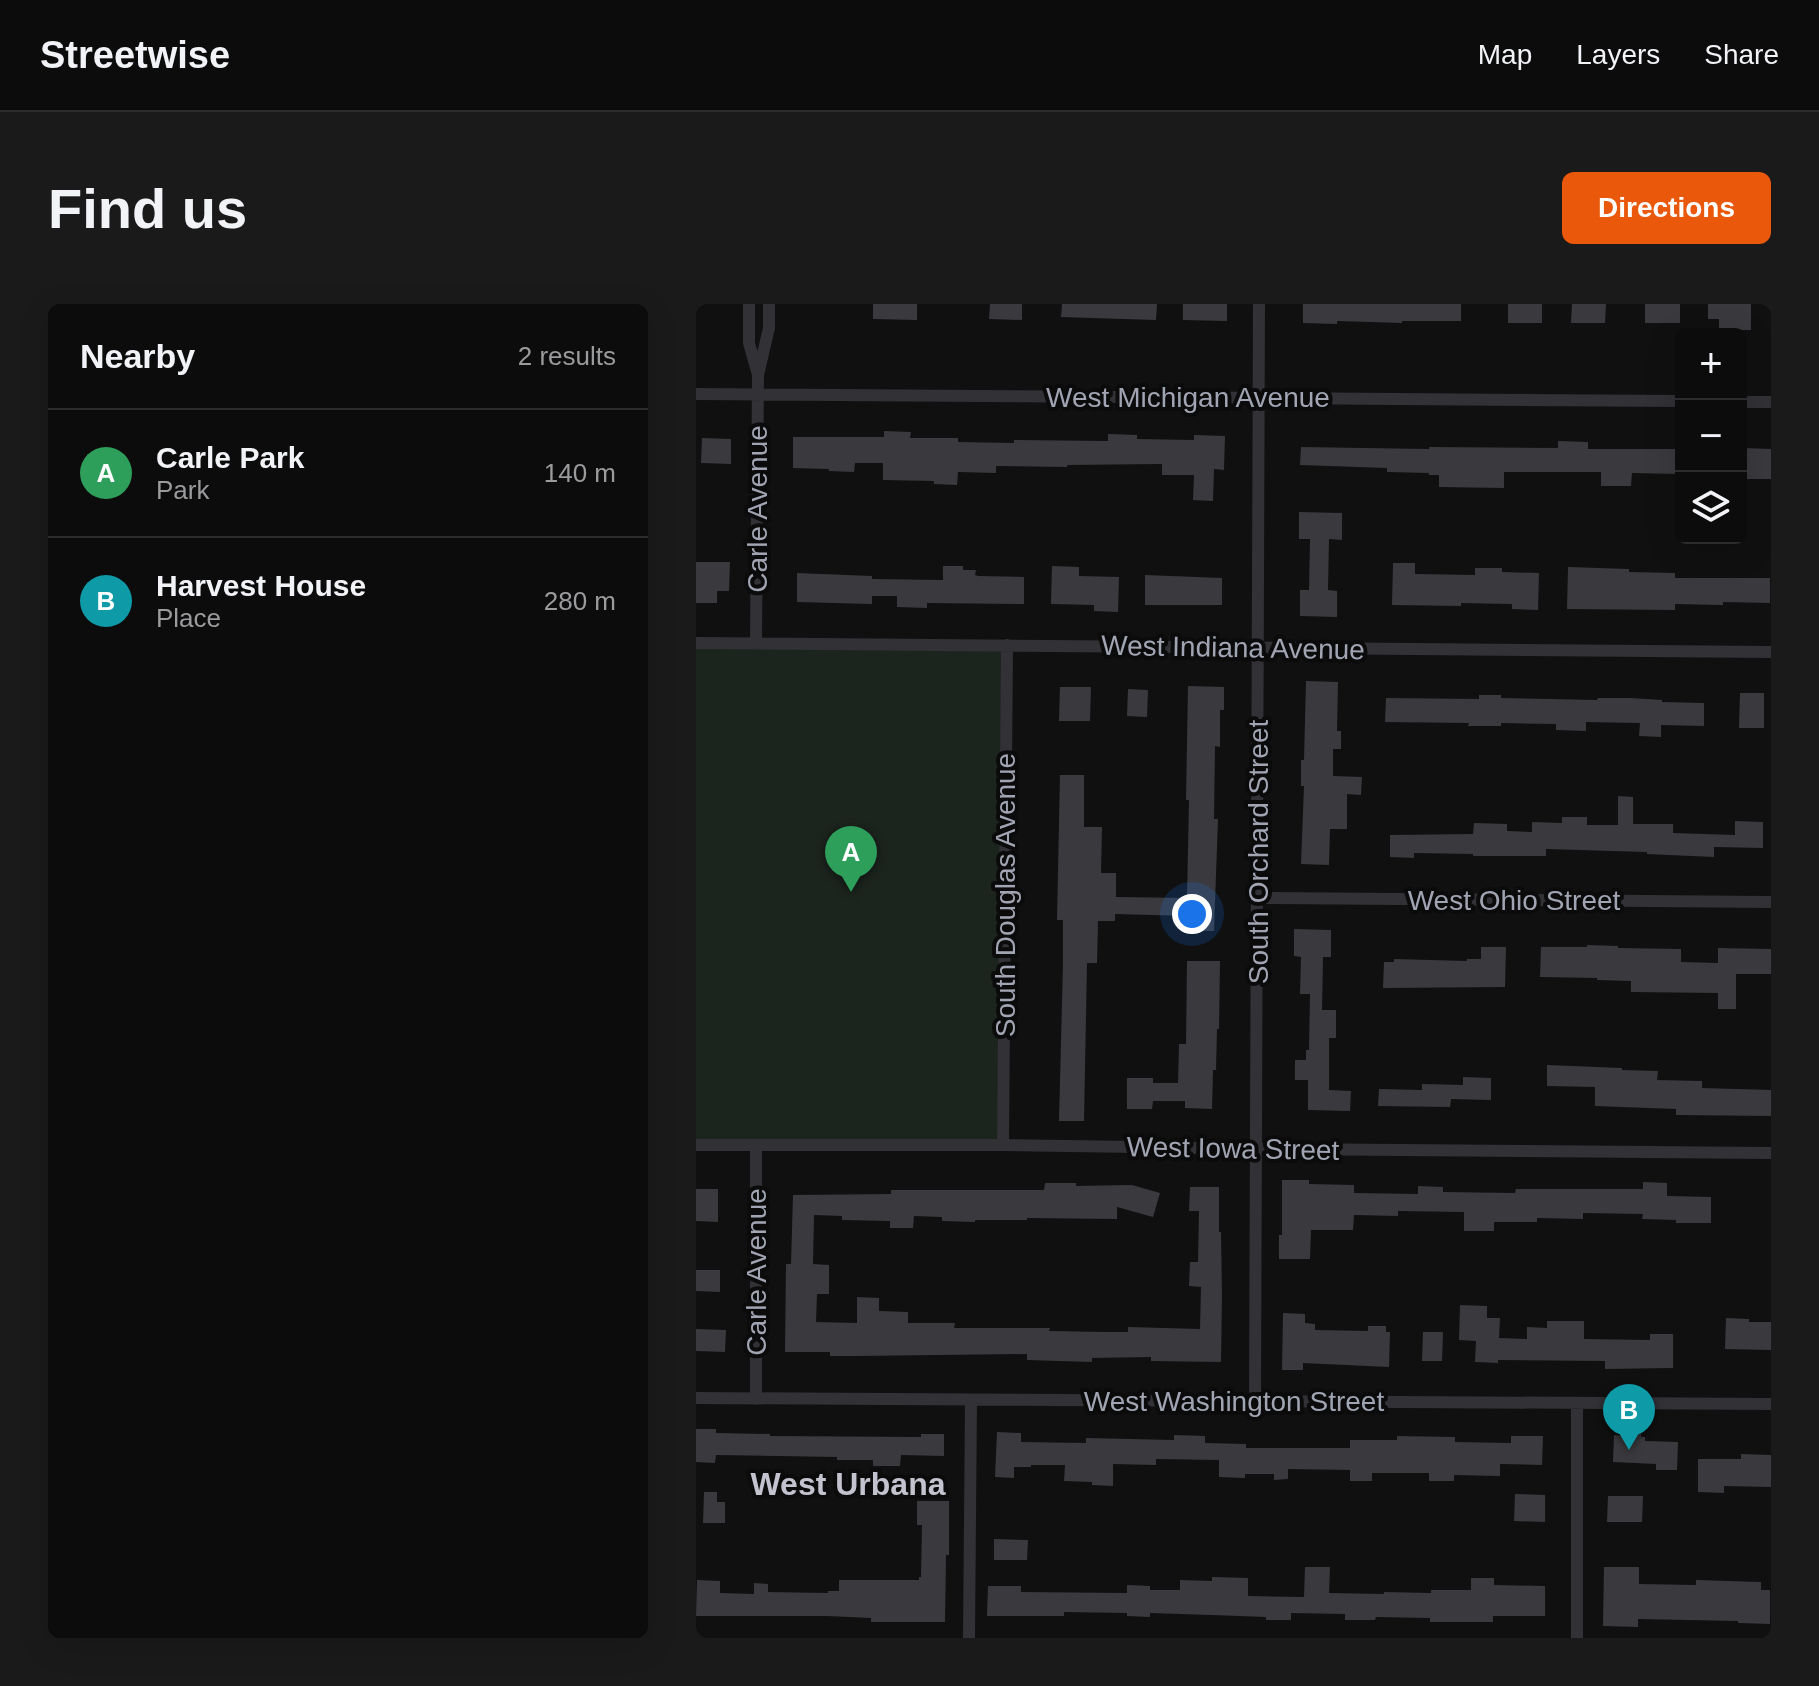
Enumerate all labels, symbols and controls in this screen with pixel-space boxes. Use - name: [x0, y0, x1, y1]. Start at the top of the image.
- text: Streetwise: [40, 34, 230, 76]
- text: Map: [1478, 39, 1532, 70]
- text: Layers: [1576, 39, 1660, 70]
- text: Share: [1704, 39, 1779, 70]
- button: Directions: [1562, 172, 1771, 244]
- text: Find us: [48, 177, 247, 240]
- map controls: [1675, 328, 1747, 544]
- button: +: [1675, 328, 1747, 400]
- text: Nearby: [80, 337, 195, 375]
- text: 2 results: [518, 341, 616, 371]
- street label: West Michigan Avenue: [1046, 382, 1330, 413]
- button: −: [1675, 400, 1747, 472]
- street label: Carle Avenue: [742, 425, 773, 593]
- text: Carle Park: [156, 441, 304, 474]
- text: A: [97, 458, 115, 488]
- text: 140 m: [544, 458, 616, 488]
- button: layers: [1675, 472, 1747, 544]
- text: Park: [156, 475, 209, 505]
- text: Harvest House: [156, 569, 366, 602]
- text: B: [97, 586, 115, 616]
- text: 280 m: [544, 586, 616, 616]
- text: Place: [156, 603, 221, 633]
- street label: West Indiana Avenue: [1101, 630, 1365, 665]
- street label: South Orchard Street: [1243, 719, 1274, 984]
- street label: South Douglas Avenue: [990, 753, 1021, 1037]
- pin: A: [825, 826, 877, 892]
- street label: West Ohio Street: [1408, 885, 1621, 916]
- your location: [1172, 894, 1212, 934]
- street label: West Iowa Street: [1126, 1131, 1340, 1166]
- street label: Carle Avenue: [741, 1188, 772, 1356]
- pin: B: [1603, 1384, 1655, 1450]
- street label: West Washington Street: [1084, 1386, 1384, 1417]
- district label: West Urbana: [750, 1466, 946, 1502]

